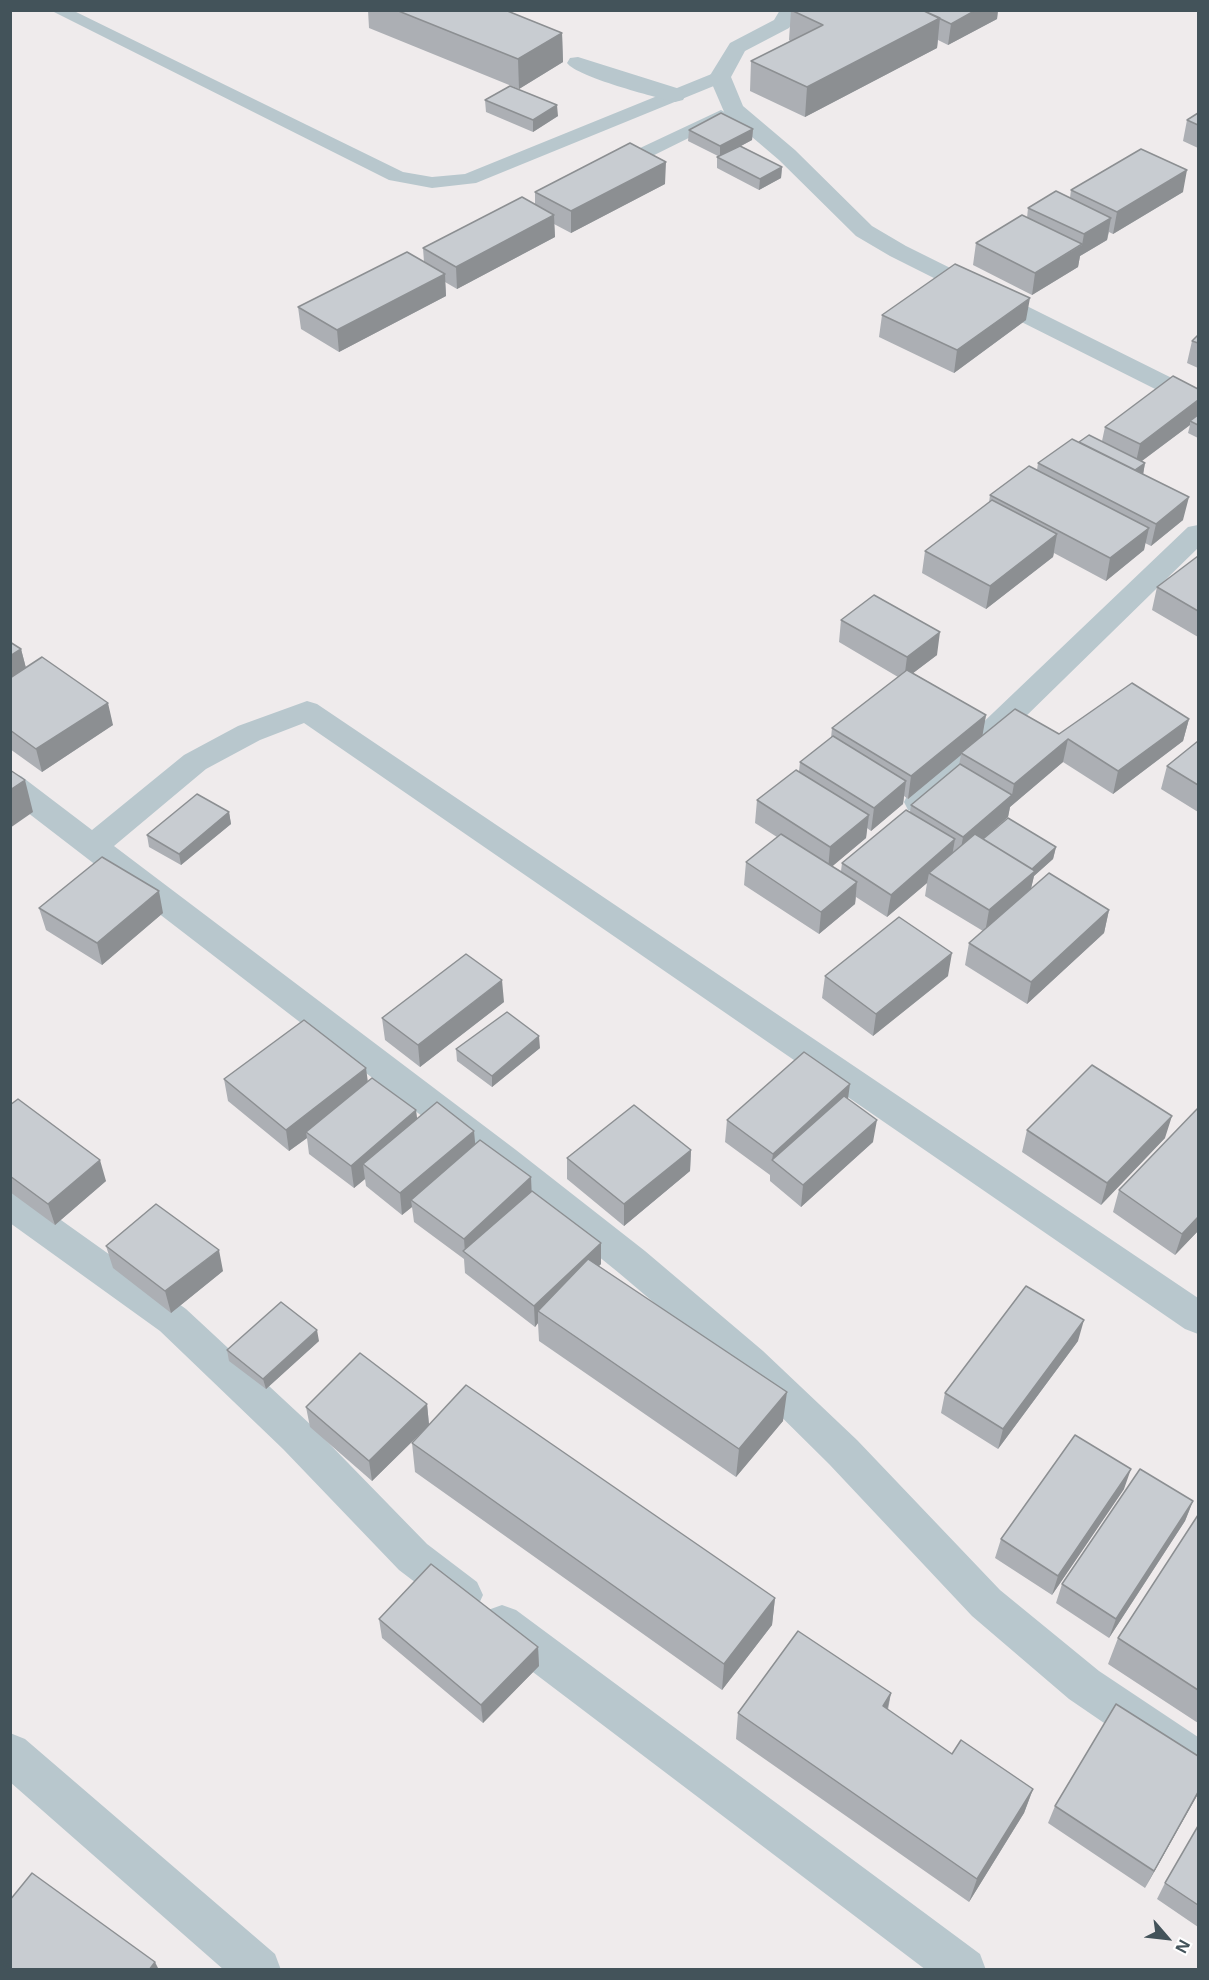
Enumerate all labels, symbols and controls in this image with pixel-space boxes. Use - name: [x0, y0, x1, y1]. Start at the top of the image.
- north arrow: [1137, 1908, 1197, 1968]
- text: N: [1170, 1936, 1196, 1957]

